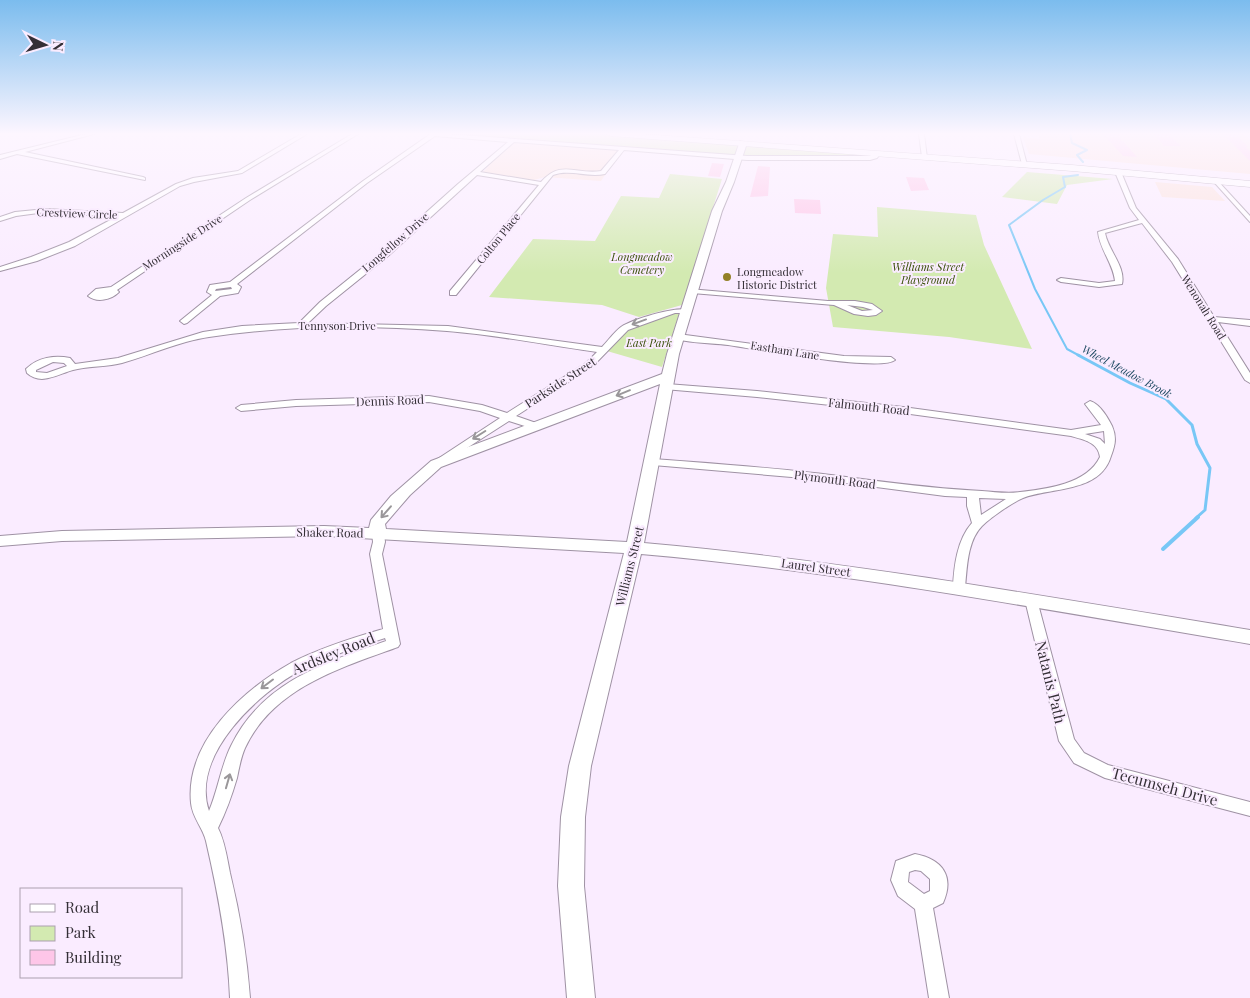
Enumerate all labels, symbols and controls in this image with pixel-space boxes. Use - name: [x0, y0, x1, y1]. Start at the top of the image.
- north arrow: [20, 20, 70, 70]
- text: N: [49, 40, 68, 52]
- street label: Crestview Circle: [36, 204, 118, 222]
- street label: Longfellow Drive: [358, 209, 432, 275]
- street label: Colton Place: [473, 209, 524, 267]
- street label: Morningside Drive: [139, 210, 225, 273]
- park label: Longmeadow Cemetery: [610, 249, 673, 277]
- park label: Williams Street Playground: [892, 259, 965, 287]
- place label: Longmeadow Historic District: [737, 264, 817, 292]
- marker: Longmeadow Historic District: [721, 271, 733, 283]
- street label: Wenonah Road: [1178, 271, 1230, 343]
- street label: Tennyson Drive: [298, 318, 376, 333]
- one-way arrow: [632, 318, 647, 328]
- park label: East Park: [625, 335, 672, 350]
- street label: Eastham Lane: [749, 337, 821, 363]
- water label: Wheel Meadow Brook: [1079, 341, 1175, 401]
- street label: Parkside Street: [521, 353, 599, 411]
- one-way arrow: [615, 389, 631, 398]
- street label: Dennis Road: [356, 391, 424, 409]
- street label: Falmouth Road: [827, 394, 911, 418]
- one-way arrow: [473, 430, 487, 440]
- street label: Plymouth Road: [793, 466, 877, 492]
- one-way arrow: [381, 505, 392, 518]
- street label: Shaker Road: [296, 523, 364, 541]
- street label: Williams Street: [611, 524, 647, 609]
- street label: Laurel Street: [780, 554, 852, 580]
- street label: Ardsley Road: [288, 627, 378, 679]
- street label: Natanis Path: [1031, 639, 1071, 726]
- one-way arrow: [260, 679, 274, 689]
- street label: Tecumseh Drive: [1110, 762, 1220, 810]
- one-way arrow: [223, 773, 233, 789]
- legend: [20, 888, 182, 978]
- text: Road: [65, 897, 99, 917]
- text: Park: [65, 922, 97, 942]
- text: Building: [65, 947, 122, 967]

